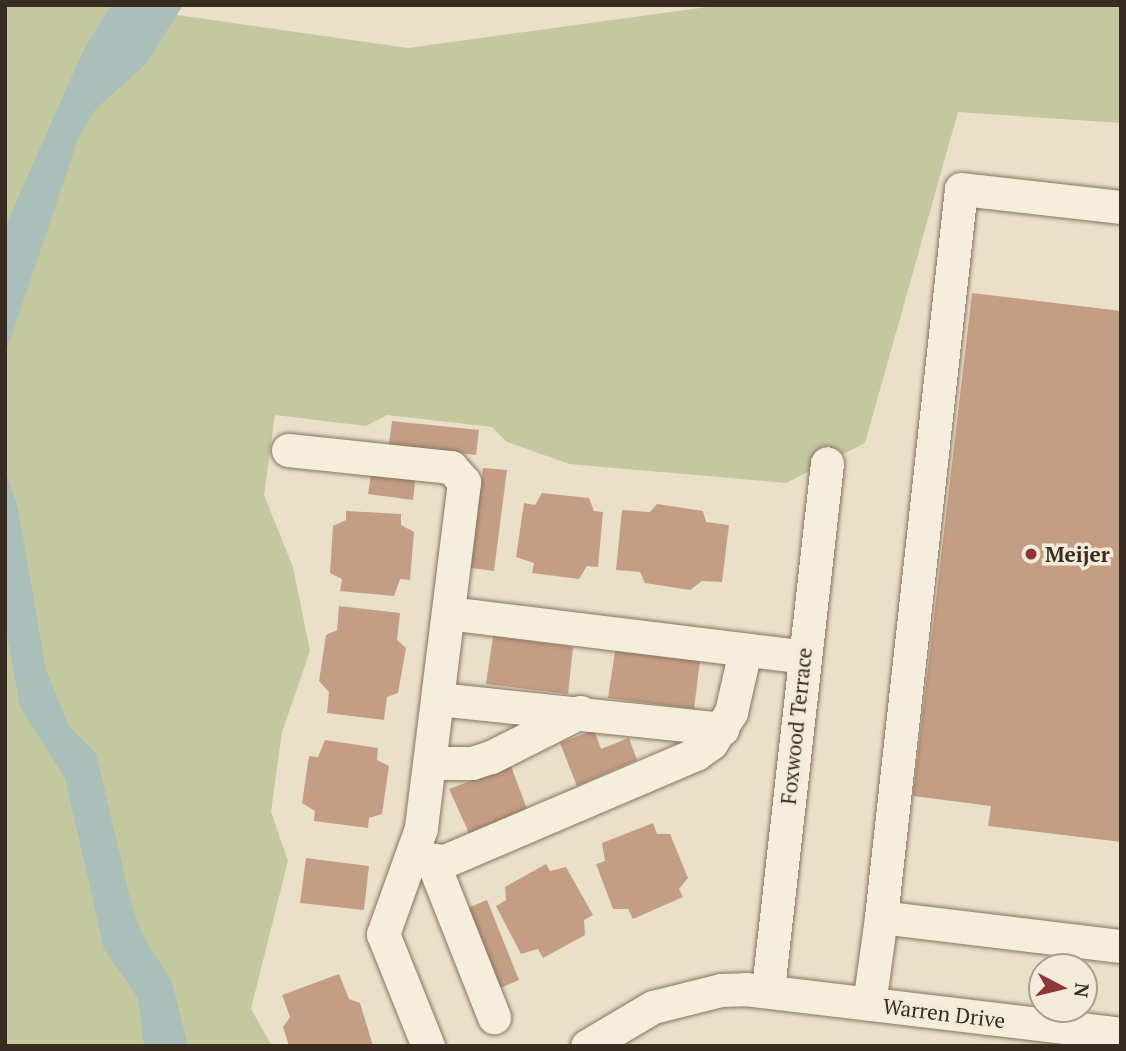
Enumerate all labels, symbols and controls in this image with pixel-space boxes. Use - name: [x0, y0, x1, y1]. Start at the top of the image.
- place label: Meijer: [1045, 541, 1110, 567]
- marker: Meijer: [1023, 546, 1039, 562]
- street label: Foxwood Terrace: [775, 646, 817, 806]
- north arrow: [1028, 953, 1098, 1023]
- text: N: [1069, 982, 1096, 999]
- street label: Warren Drive: [881, 993, 1007, 1033]

